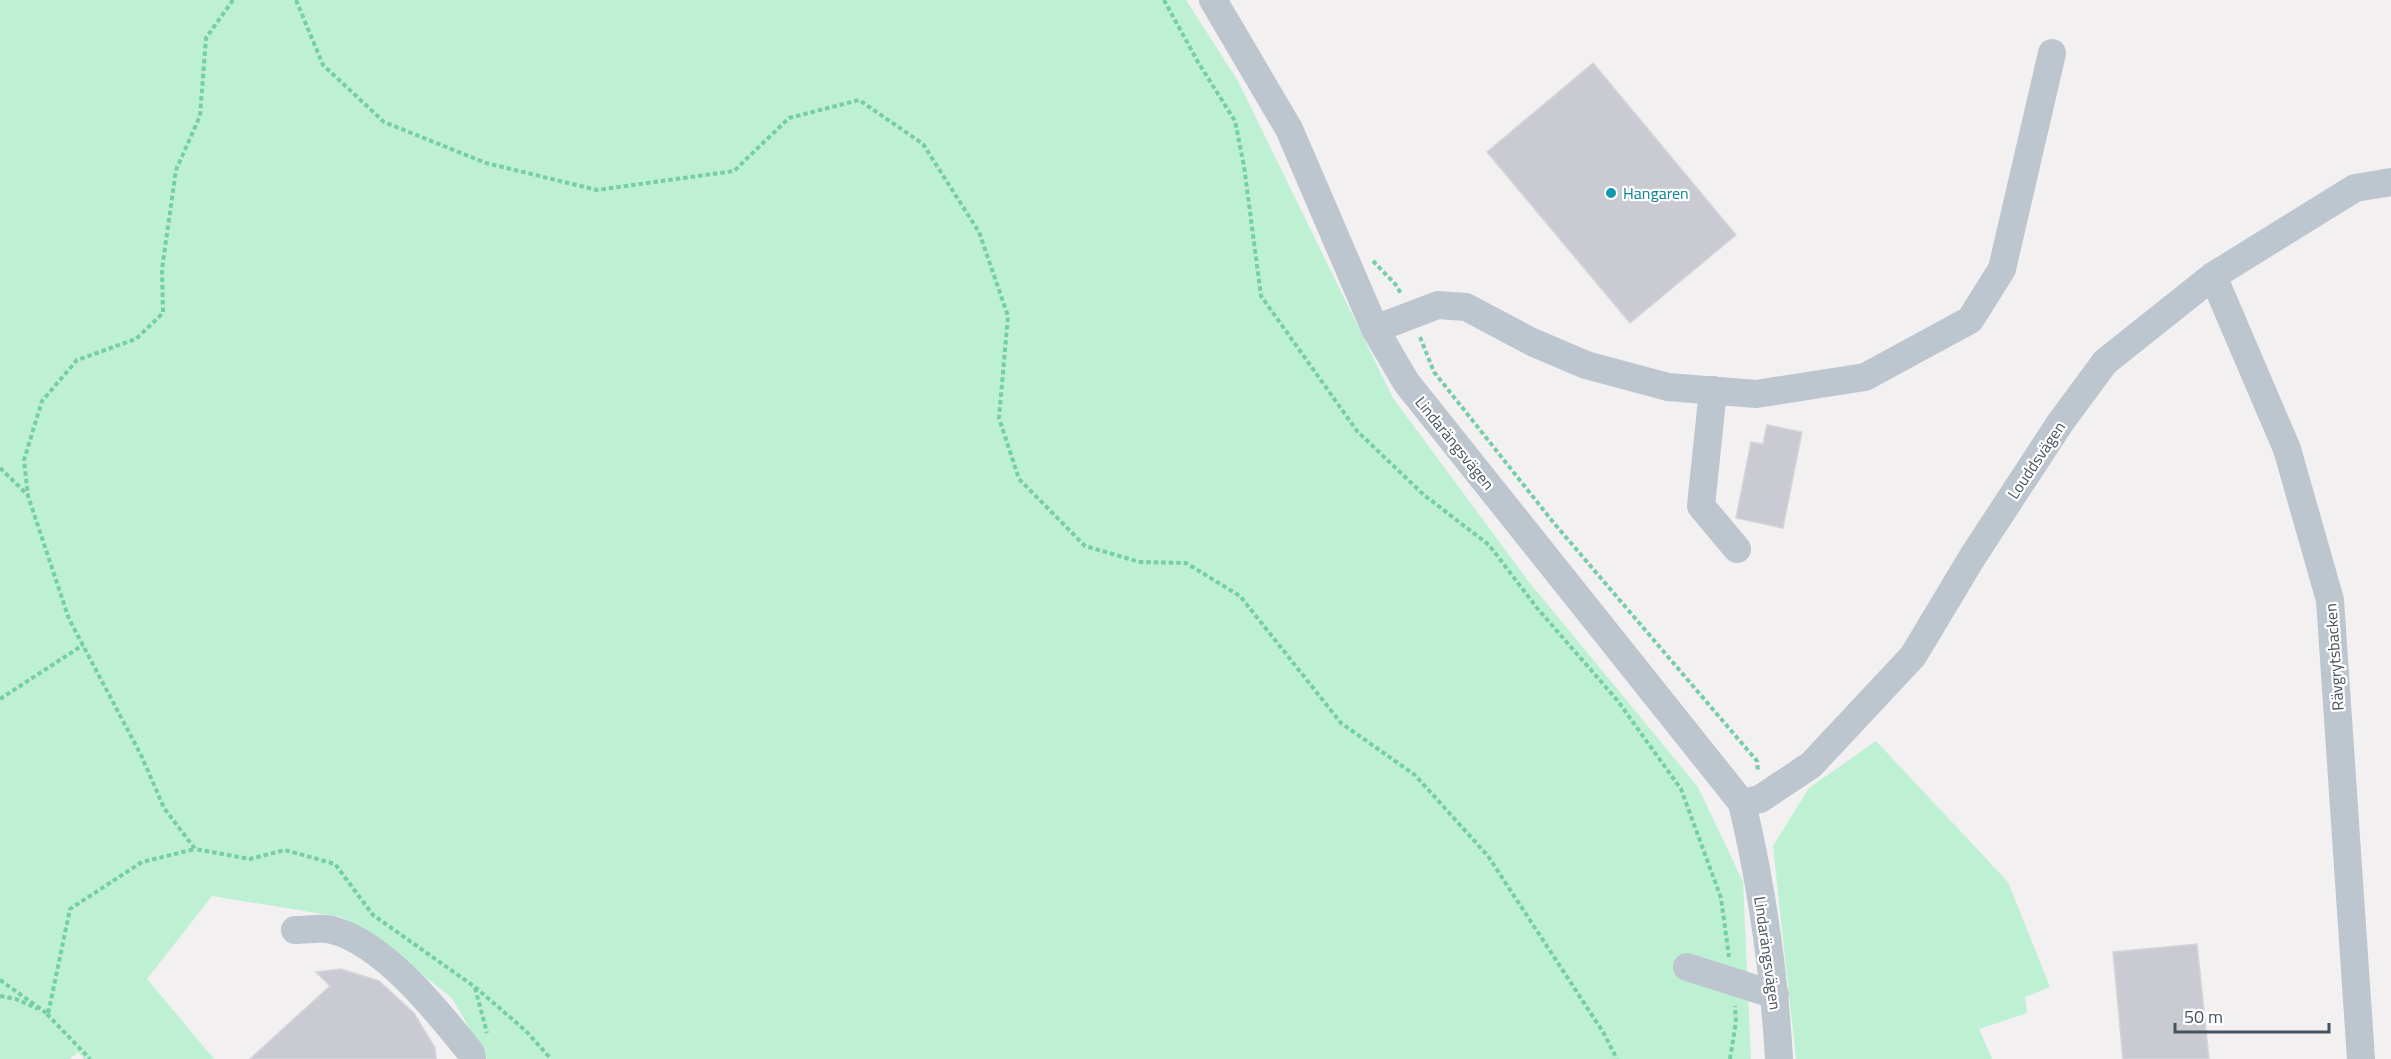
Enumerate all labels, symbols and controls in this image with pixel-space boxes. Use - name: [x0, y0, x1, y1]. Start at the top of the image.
- place label: Hangaren: [1623, 181, 1689, 205]
- marker: Hangaren: [1604, 186, 1618, 200]
- street label: Lindarängsvägen: [1410, 391, 1500, 495]
- street label: Louddsvägen: [2001, 416, 2071, 504]
- street label: Rävgrytsbacken: [2318, 603, 2350, 711]
- street label: Lindarängsvägen: [1748, 895, 1788, 1011]
- scale bar: [2175, 996, 2330, 1034]
- text: 50 m: [2184, 1003, 2223, 1030]

